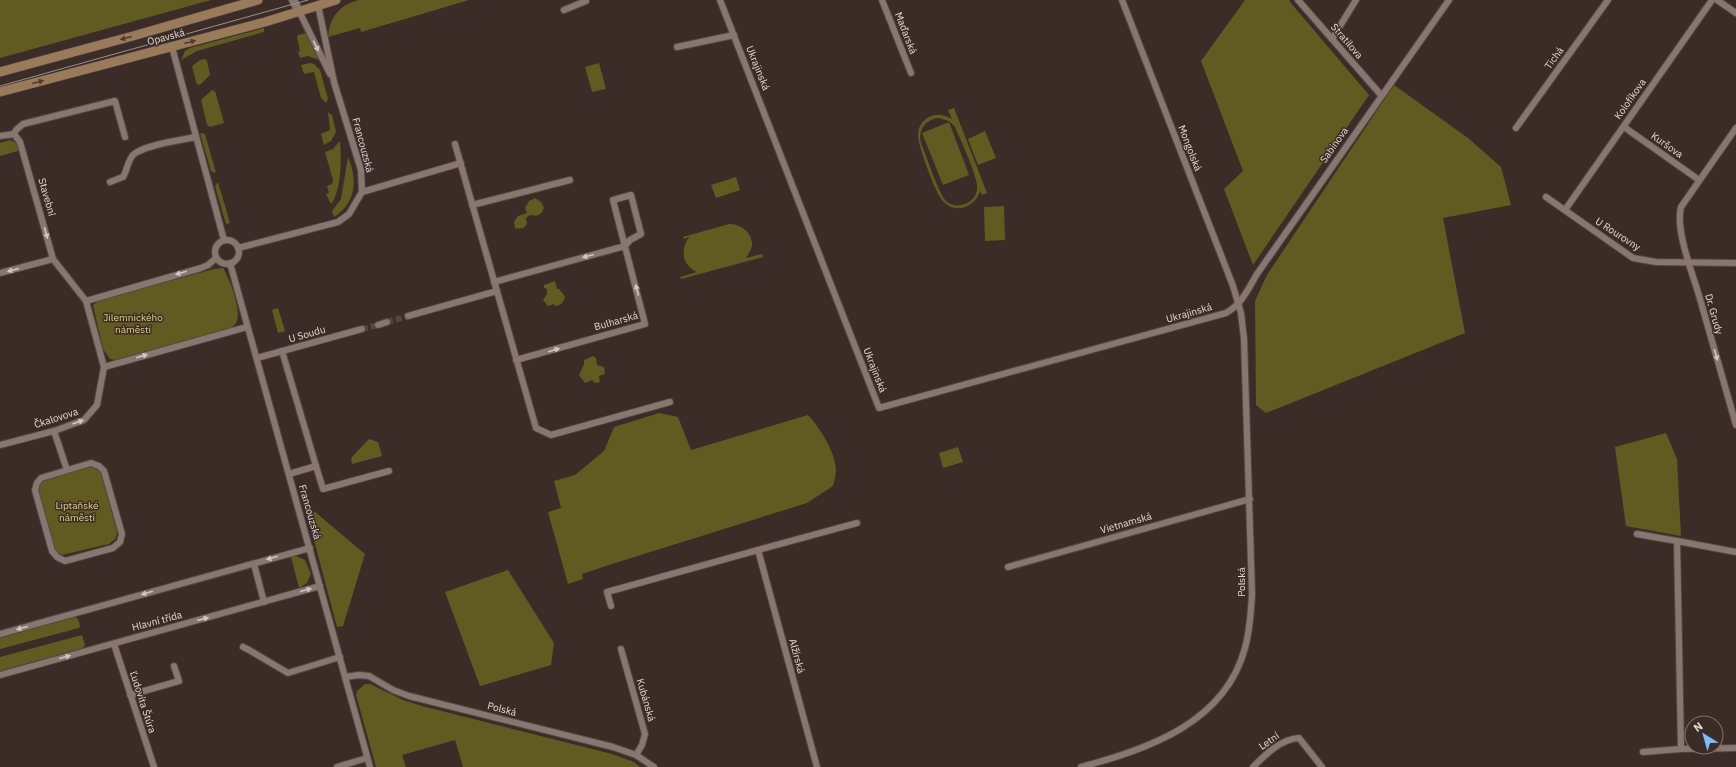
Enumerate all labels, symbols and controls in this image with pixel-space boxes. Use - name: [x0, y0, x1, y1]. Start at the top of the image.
- street label: Maďarská: [892, 10, 920, 56]
- street label: Stratilova: [1328, 21, 1366, 62]
- street label: Opavská: [146, 26, 187, 48]
- one-way arrow: [120, 35, 132, 41]
- one-way arrow: [184, 38, 197, 44]
- one-way arrow: [313, 40, 319, 51]
- street label: Ukrajinská: [743, 44, 773, 93]
- street label: Tichá: [1542, 44, 1567, 72]
- street label: Kolofíkova: [1611, 76, 1649, 122]
- one-way arrow: [32, 79, 44, 85]
- street label: Francouzská: [349, 116, 377, 175]
- street label: Mongolská: [1175, 123, 1205, 174]
- street label: Sabinova: [1317, 124, 1351, 165]
- street label: Kuršova: [1648, 129, 1686, 161]
- street label: Stavební: [35, 177, 59, 218]
- street label: U Rourovny: [1593, 215, 1643, 253]
- one-way arrow: [44, 227, 50, 239]
- one-way arrow: [581, 254, 594, 260]
- one-way arrow: [7, 267, 19, 273]
- one-way arrow: [175, 270, 187, 276]
- one-way arrow: [634, 284, 640, 296]
- street label: Dr. Grudy: [1702, 292, 1726, 336]
- street label: Ukrajinská: [1165, 300, 1214, 326]
- street label: Bulharská: [593, 308, 640, 333]
- park label: Jilemnického náměstí: [103, 311, 163, 336]
- street label: U Soudu: [287, 323, 327, 345]
- street label: Ukrajinská: [860, 346, 890, 395]
- one-way arrow: [548, 347, 560, 353]
- one-way arrow: [1713, 349, 1719, 361]
- one-way arrow: [136, 353, 148, 359]
- street label: Čkalovova: [32, 405, 80, 431]
- one-way arrow: [72, 419, 84, 425]
- street label: Francouzská: [296, 483, 324, 542]
- park label: Liptaňské náměstí: [55, 499, 99, 524]
- street label: Vietnamská: [1099, 509, 1154, 537]
- one-way arrow: [266, 555, 278, 561]
- street label: Polská: [1235, 567, 1248, 597]
- one-way arrow: [299, 587, 312, 593]
- one-way arrow: [141, 590, 153, 596]
- street label: Hlavní třída: [131, 608, 184, 634]
- one-way arrow: [198, 616, 210, 622]
- one-way arrow: [15, 625, 27, 631]
- street label: Alžírská: [786, 637, 808, 675]
- one-way arrow: [58, 654, 71, 660]
- street label: Ľudovíta Štúra: [127, 669, 159, 735]
- street label: Kubánská: [634, 677, 659, 724]
- street label: Polská: [486, 699, 519, 719]
- north arrow: [1684, 715, 1724, 755]
- text: N: [1691, 719, 1705, 735]
- street label: Letní: [1256, 729, 1282, 753]

